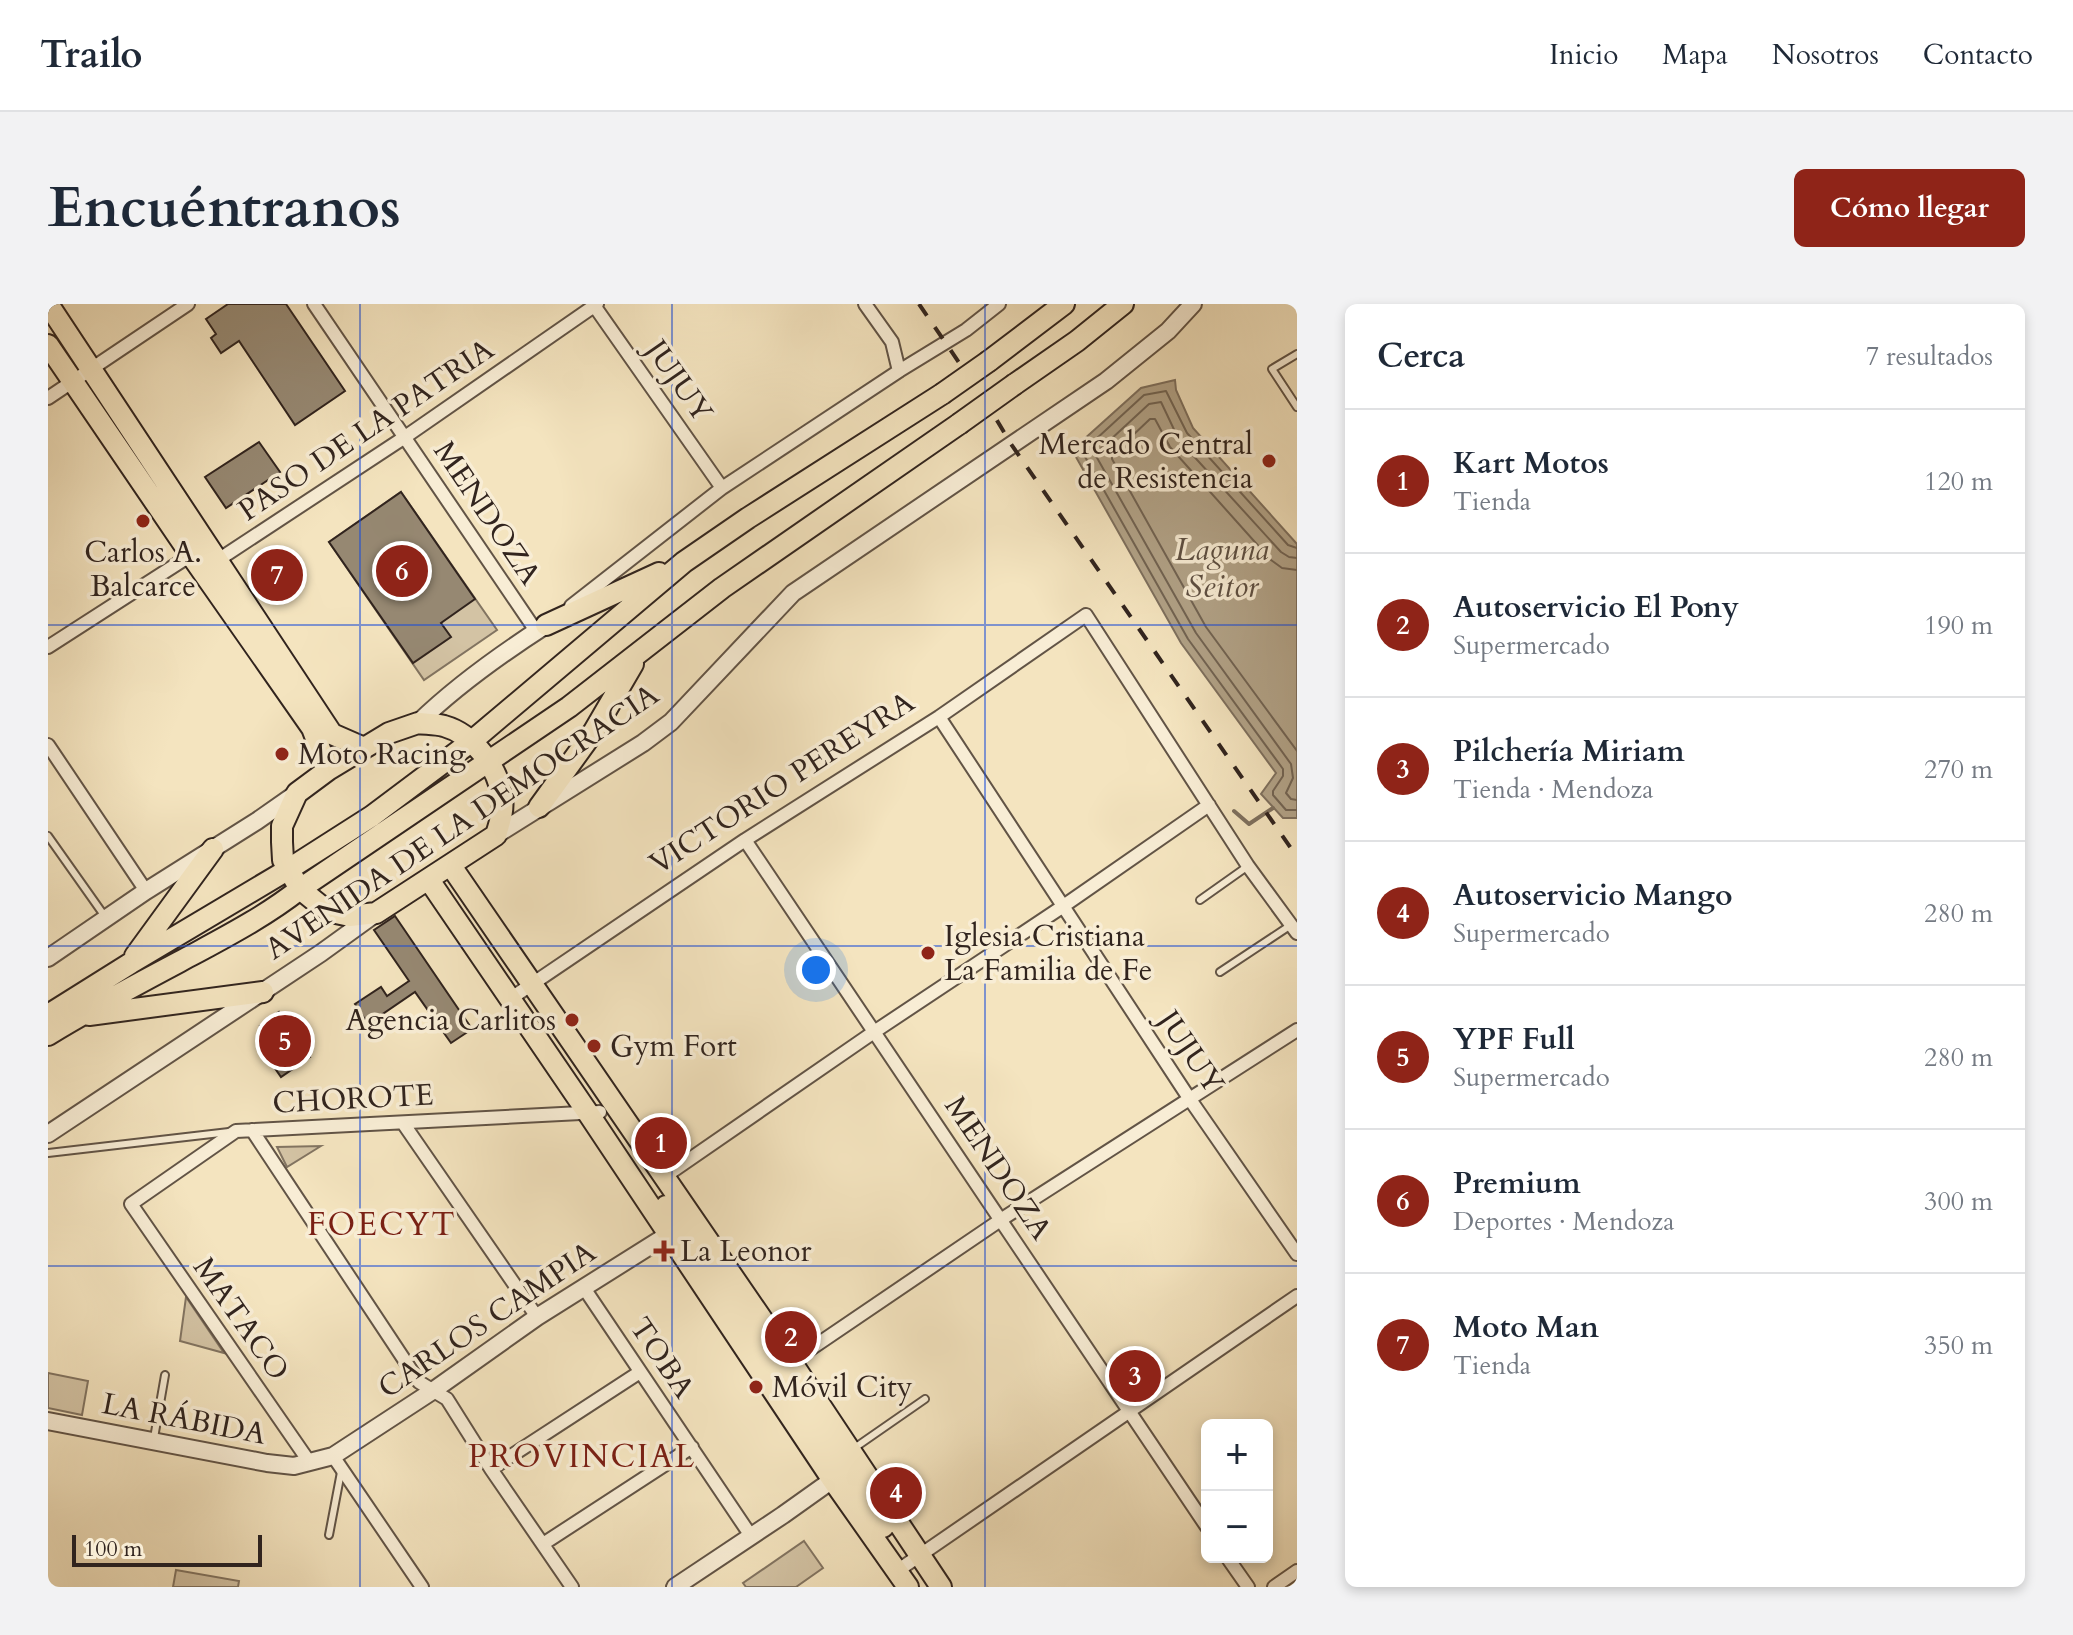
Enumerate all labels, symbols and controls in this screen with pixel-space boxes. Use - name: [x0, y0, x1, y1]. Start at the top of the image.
- text: Trailo: [40, 29, 142, 81]
- text: Inicio: [1549, 36, 1618, 74]
- text: Mapa: [1662, 36, 1728, 74]
- text: Nosotros: [1772, 36, 1879, 74]
- text: Contacto: [1923, 36, 2033, 74]
- button: Cómo llegar: [1794, 169, 2025, 247]
- text: Encuéntranos: [48, 171, 401, 246]
- street label: JUJUY: [634, 328, 722, 431]
- street label: PASO DE LA PATRIA: [230, 329, 502, 531]
- text: Cerca: [1377, 333, 1465, 379]
- text: 7 resultados: [1866, 339, 1993, 374]
- place label: Mercado Central de Resistencia: [1039, 424, 1253, 499]
- street label: MENDOZA: [424, 433, 551, 594]
- text: Kart Motos: [1453, 443, 1609, 484]
- marker: Mercado Central de Resistencia: [1260, 452, 1278, 470]
- text: 1: [1396, 464, 1410, 499]
- text: 120 m: [1924, 464, 1993, 499]
- text: Tienda: [1453, 484, 1531, 519]
- marker: Carlos A. Balcarce: [134, 512, 152, 530]
- water label: Laguna Seitor: [1175, 528, 1269, 609]
- place label: Carlos A. Balcarce: [84, 532, 202, 607]
- pin: 6: [376, 541, 428, 601]
- pin: 7: [251, 545, 303, 605]
- text: Autoservicio El Pony: [1453, 587, 1739, 628]
- text: 2: [1396, 608, 1410, 643]
- text: 190 m: [1924, 608, 1993, 643]
- text: Supermercado: [1453, 628, 1610, 663]
- street label: AVENIDA DE LA DEMOCRACIA: [257, 674, 667, 969]
- street label: VICTORIO PEREYRA: [642, 682, 923, 884]
- text: Pilchería Miriam: [1453, 731, 1684, 772]
- place label: Moto Racing: [298, 734, 466, 775]
- marker: Moto Racing: [273, 745, 291, 763]
- text: 3: [1396, 752, 1410, 787]
- text: 270 m: [1924, 752, 1993, 787]
- text: Tienda · Mendoza: [1453, 772, 1653, 807]
- text: Autoservicio Mango: [1453, 875, 1733, 916]
- text: 4: [1396, 896, 1410, 931]
- text: 280 m: [1924, 896, 1993, 931]
- place label: Iglesia Cristiana La Familia de Fe: [944, 916, 1153, 991]
- text: Supermercado: [1453, 916, 1610, 951]
- marker: Iglesia Cristiana La Familia de Fe: [919, 944, 937, 962]
- your location: [796, 950, 836, 990]
- street label: JUJUY: [1146, 999, 1234, 1102]
- place label: Agencia Carlitos: [345, 1000, 556, 1041]
- pin: 5: [259, 1011, 311, 1071]
- marker: Agencia Carlitos: [563, 1011, 581, 1029]
- text: YPF Full: [1453, 1019, 1575, 1060]
- place label: Gym Fort: [610, 1026, 737, 1067]
- marker: Gym Fort: [585, 1037, 603, 1055]
- text: 5: [1396, 1040, 1410, 1075]
- text: 280 m: [1924, 1040, 1993, 1075]
- text: Supermercado: [1453, 1060, 1610, 1095]
- street label: CHOROTE: [271, 1074, 435, 1124]
- street label: MENDOZA: [935, 1088, 1062, 1249]
- pin: 1: [635, 1113, 687, 1173]
- text: Premium: [1453, 1163, 1581, 1204]
- text: 6: [1396, 1184, 1410, 1219]
- text: 300 m: [1924, 1184, 1993, 1219]
- district label: FOECYT: [307, 1203, 457, 1247]
- text: Deportes · Mendoza: [1453, 1204, 1674, 1239]
- place label: La Leonor: [680, 1231, 811, 1272]
- street label: CARLOS CAMPIA: [370, 1232, 604, 1408]
- marker: La Leonor: [655, 1242, 673, 1260]
- street label: MATACO: [184, 1249, 298, 1389]
- pin: 2: [765, 1307, 817, 1367]
- text: Moto Man: [1453, 1307, 1599, 1348]
- street label: TOBA: [620, 1309, 704, 1407]
- text: 7: [1396, 1328, 1410, 1363]
- text: 350 m: [1924, 1328, 1993, 1363]
- pin: 3: [1109, 1346, 1161, 1406]
- text: Tienda: [1453, 1348, 1531, 1383]
- place label: Móvil City: [772, 1367, 913, 1408]
- marker: Móvil City: [747, 1378, 765, 1396]
- street label: LA RÁBIDA: [99, 1383, 270, 1455]
- map controls: [1201, 1419, 1273, 1563]
- button: +: [1201, 1419, 1273, 1491]
- district label: PROVINCIAL: [468, 1435, 696, 1479]
- pin: 4: [870, 1463, 922, 1523]
- button: −: [1201, 1491, 1273, 1563]
- scale bar: [72, 1531, 262, 1567]
- text: 100 m: [84, 1534, 142, 1564]

